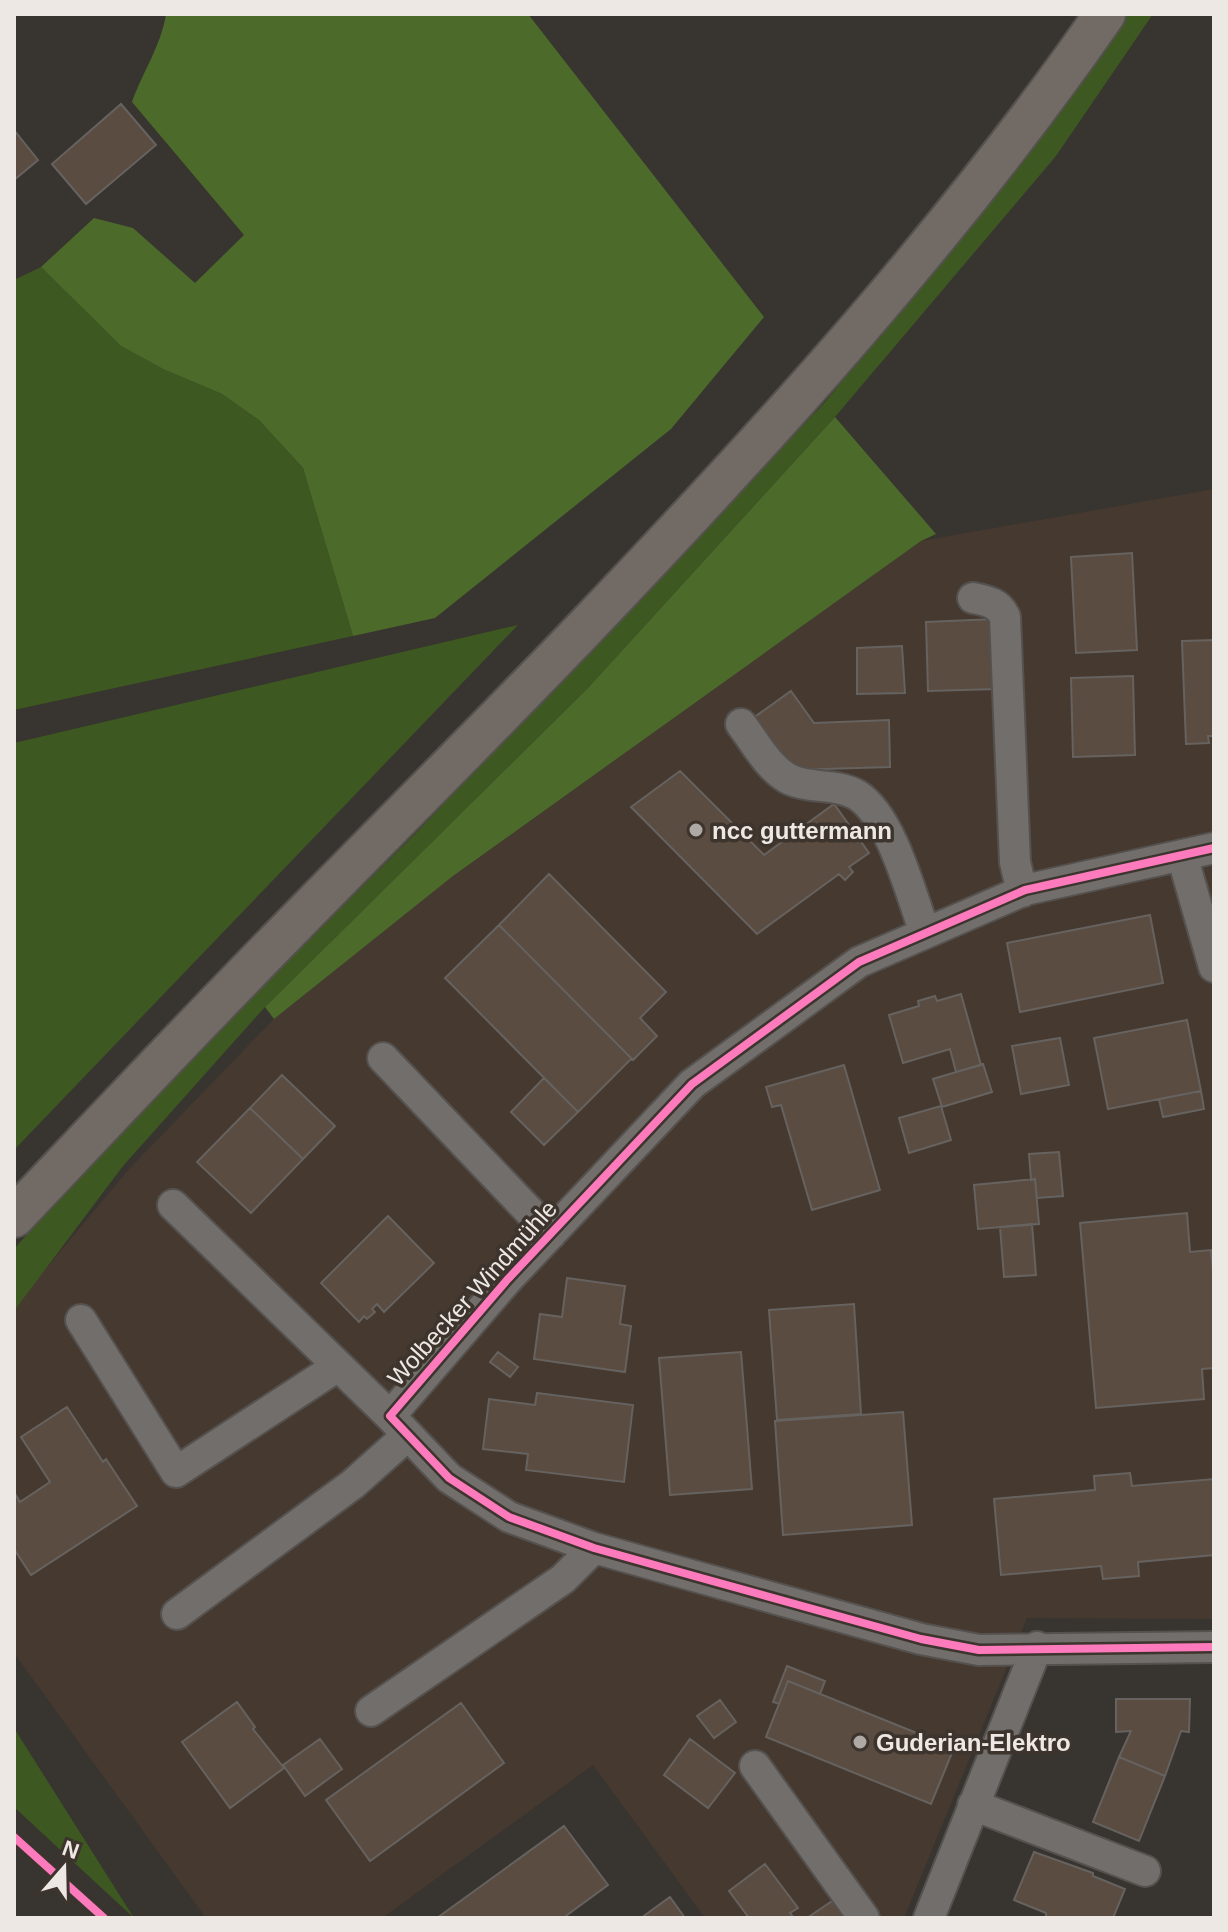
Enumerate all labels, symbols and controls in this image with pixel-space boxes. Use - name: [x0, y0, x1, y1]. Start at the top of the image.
- place label: ncc guttermann: [712, 817, 892, 844]
- marker: ncc guttermann: [687, 821, 705, 839]
- street label: Wolbecker Windmühle: [382, 1195, 562, 1391]
- place label: Guderian-Elektro: [876, 1729, 1071, 1756]
- marker: Guderian-Elektro: [851, 1733, 869, 1751]
- north arrow: [24, 1828, 104, 1908]
- text: N: [59, 1835, 82, 1864]

